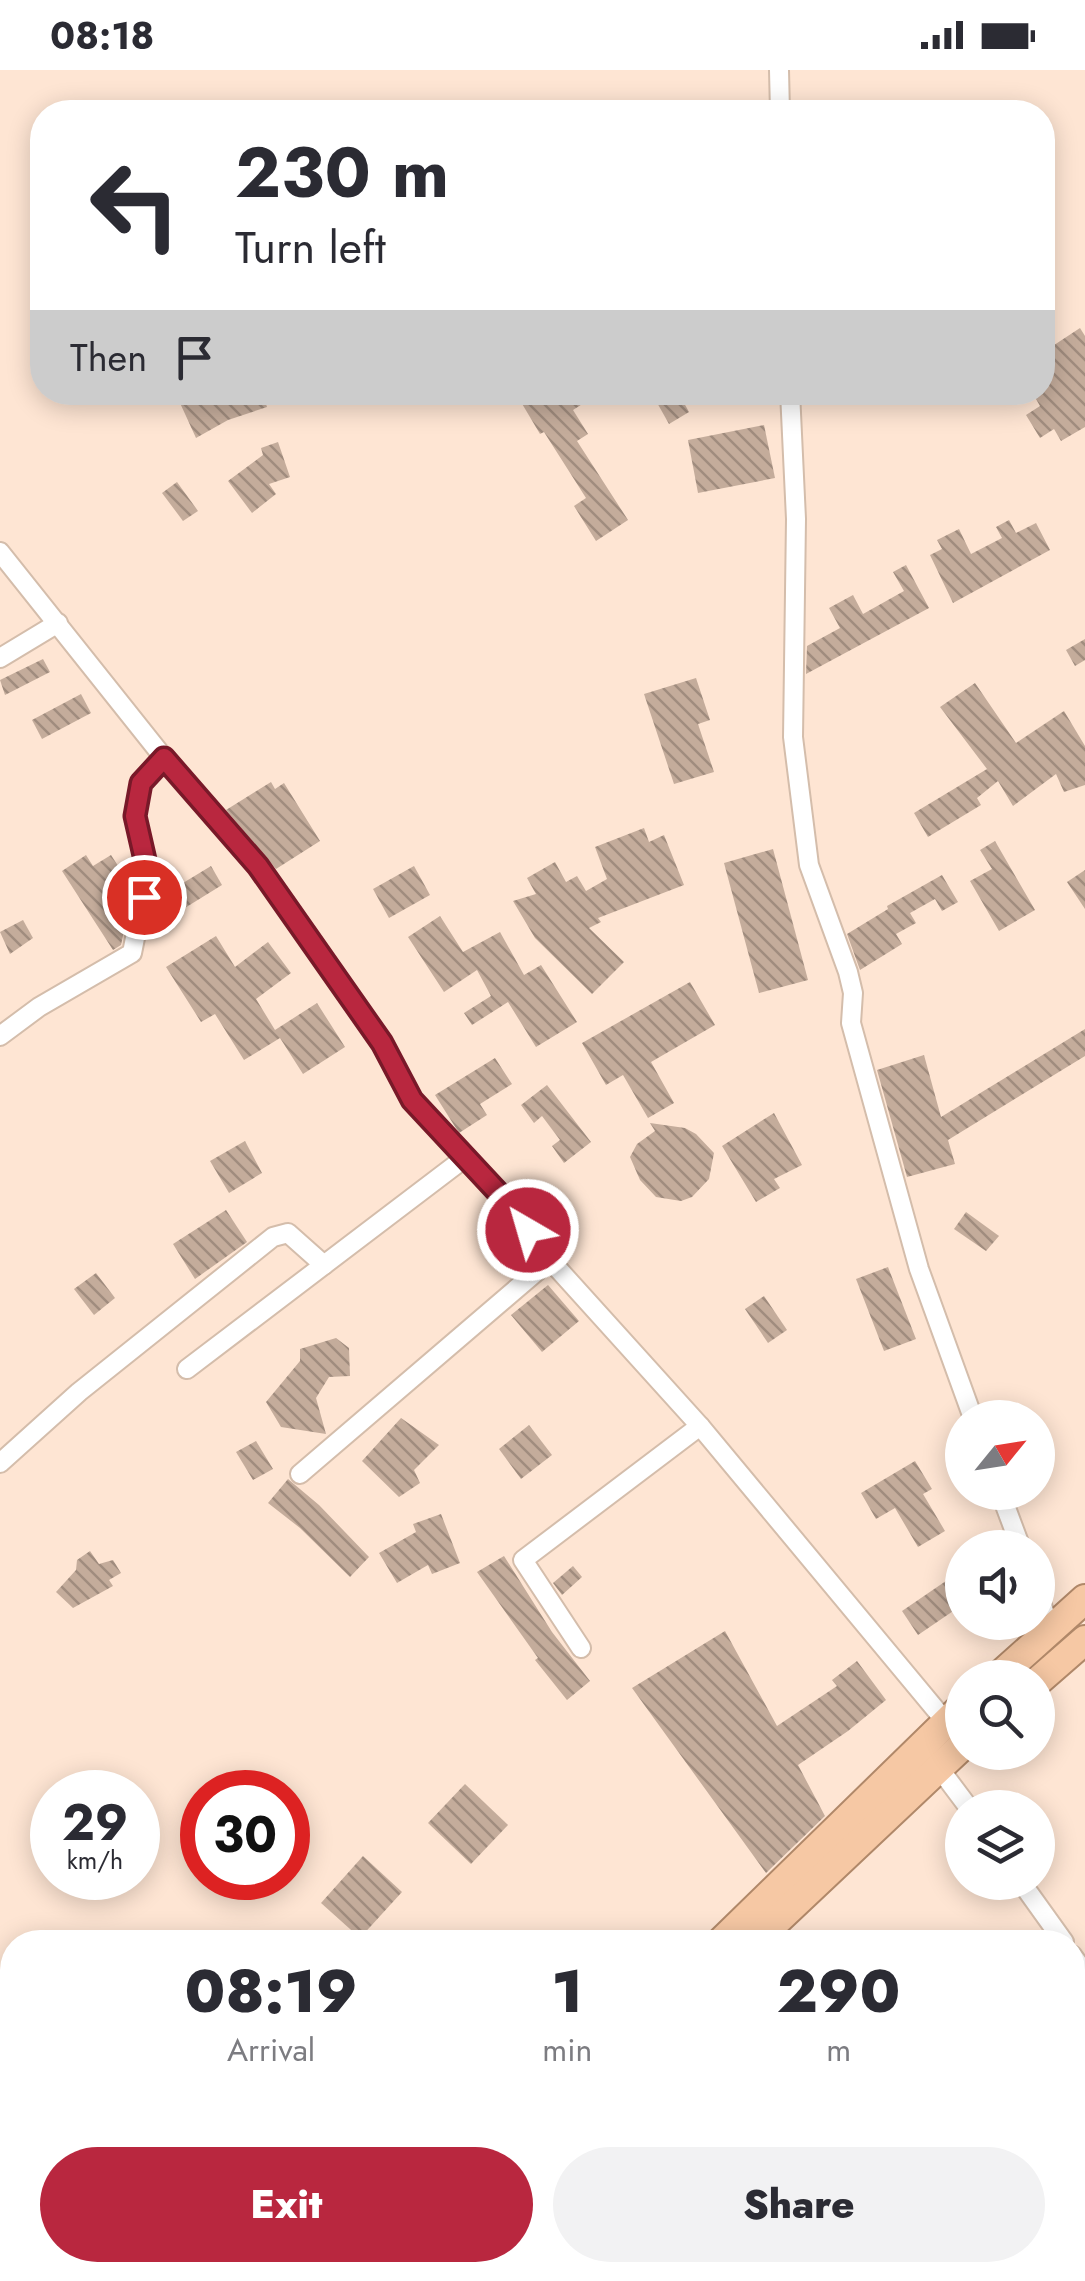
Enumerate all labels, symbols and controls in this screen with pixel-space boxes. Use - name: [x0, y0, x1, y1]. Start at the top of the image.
- text: 08:18: [50, 8, 154, 63]
- text: 230 m: [235, 122, 449, 223]
- icon: left: [70, 140, 200, 270]
- text: Turn left: [235, 215, 386, 280]
- text: Then: [70, 330, 147, 385]
- icon: arrive: [167, 330, 222, 385]
- pin: [102, 855, 187, 940]
- icon: arrive: [117, 870, 172, 925]
- position arrow: [476, 1178, 580, 1282]
- north arrow: [945, 1400, 1055, 1510]
- map controls: [945, 1400, 1055, 1900]
- button: sound: [945, 1530, 1055, 1640]
- button: search: [945, 1660, 1055, 1770]
- speed limit sign: 30: [180, 1770, 310, 1900]
- text: 29: [62, 1786, 128, 1859]
- button: layers: [945, 1790, 1055, 1900]
- text: km/h: [67, 1842, 123, 1878]
- text: 08:19: [185, 1948, 358, 2035]
- text: 1: [551, 1948, 583, 2035]
- text: 290: [777, 1948, 900, 2035]
- text: Arrival: [227, 2027, 315, 2073]
- text: min: [542, 2027, 592, 2073]
- text: m: [826, 2027, 851, 2073]
- button: Exit: [40, 2147, 533, 2262]
- button: Share: [553, 2147, 1045, 2262]

